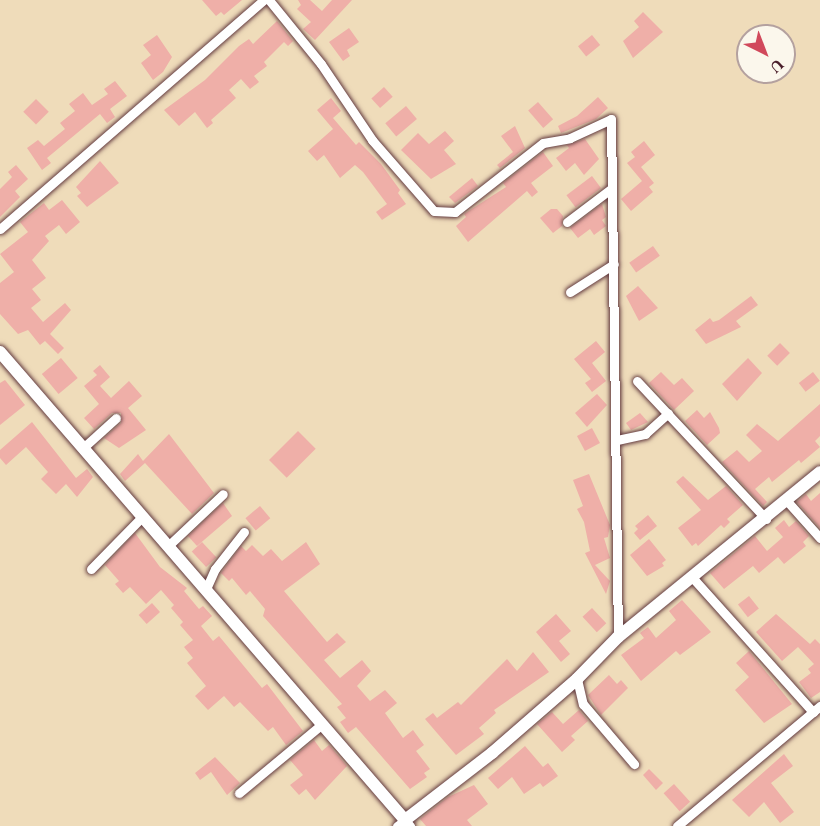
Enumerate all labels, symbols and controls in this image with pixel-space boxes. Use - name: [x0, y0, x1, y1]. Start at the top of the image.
- north arrow: [736, 24, 796, 84]
- text: U: [766, 54, 789, 78]

